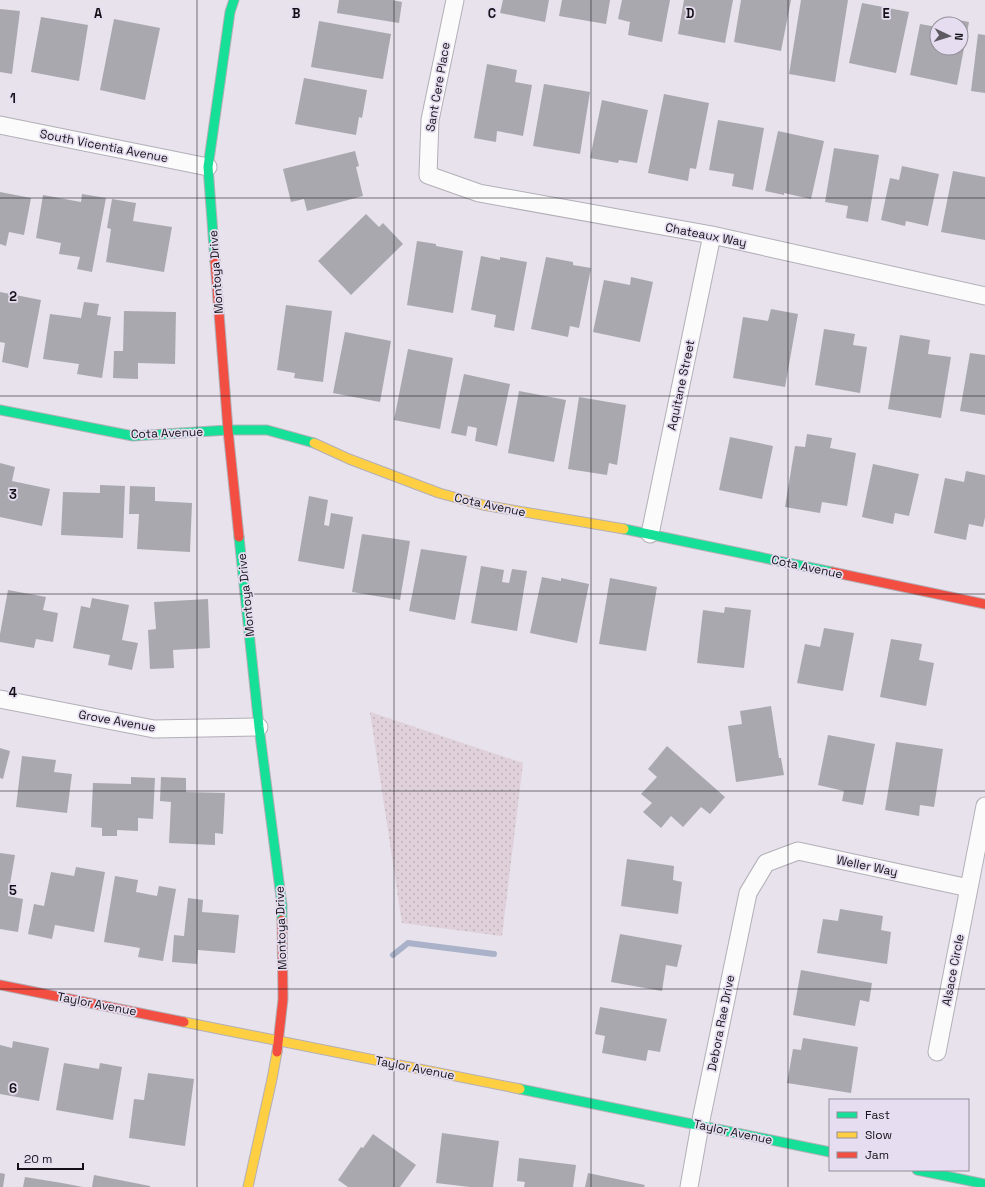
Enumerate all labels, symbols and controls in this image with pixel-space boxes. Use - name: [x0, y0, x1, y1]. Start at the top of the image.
- text: A: [94, 5, 103, 22]
- text: B: [292, 5, 301, 22]
- text: C: [488, 5, 496, 22]
- text: D: [686, 5, 695, 22]
- text: E: [882, 5, 890, 22]
- north arrow: [929, 16, 969, 56]
- text: N: [952, 33, 966, 41]
- street label: Sant Cere Place: [422, 41, 454, 133]
- text: 1: [10, 90, 16, 107]
- street label: South Vicentia Avenue: [38, 126, 170, 166]
- street label: Chateaux Way: [664, 219, 748, 251]
- street label: Montoya Drive: [205, 230, 227, 314]
- text: 2: [9, 288, 17, 305]
- street label: Aquitane Street: [664, 338, 698, 432]
- street label: Cota Avenue: [130, 424, 204, 442]
- text: 3: [9, 486, 17, 503]
- street label: Cota Avenue: [453, 490, 527, 520]
- street label: Cota Avenue: [770, 552, 844, 582]
- street label: Montoya Drive: [234, 553, 258, 637]
- text: 4: [9, 684, 17, 701]
- street label: Grove Avenue: [77, 706, 157, 736]
- street label: Weller Way: [835, 852, 899, 880]
- text: 5: [9, 882, 17, 899]
- street label: Montoya Drive: [272, 886, 290, 970]
- street label: Alsace Circle: [938, 933, 968, 1007]
- street label: Debora Rae Drive: [704, 973, 738, 1073]
- street label: Taylor Avenue: [56, 988, 138, 1020]
- street label: Taylor Avenue: [374, 1052, 456, 1084]
- text: 6: [9, 1080, 17, 1097]
- legend: [829, 1099, 969, 1171]
- text: Fast: [865, 1107, 890, 1123]
- street label: Taylor Avenue: [692, 1116, 774, 1148]
- text: Slow: [865, 1127, 892, 1143]
- scale bar: [18, 1145, 83, 1171]
- text: Jam: [865, 1147, 889, 1163]
- text: 20 m: [24, 1151, 52, 1167]

